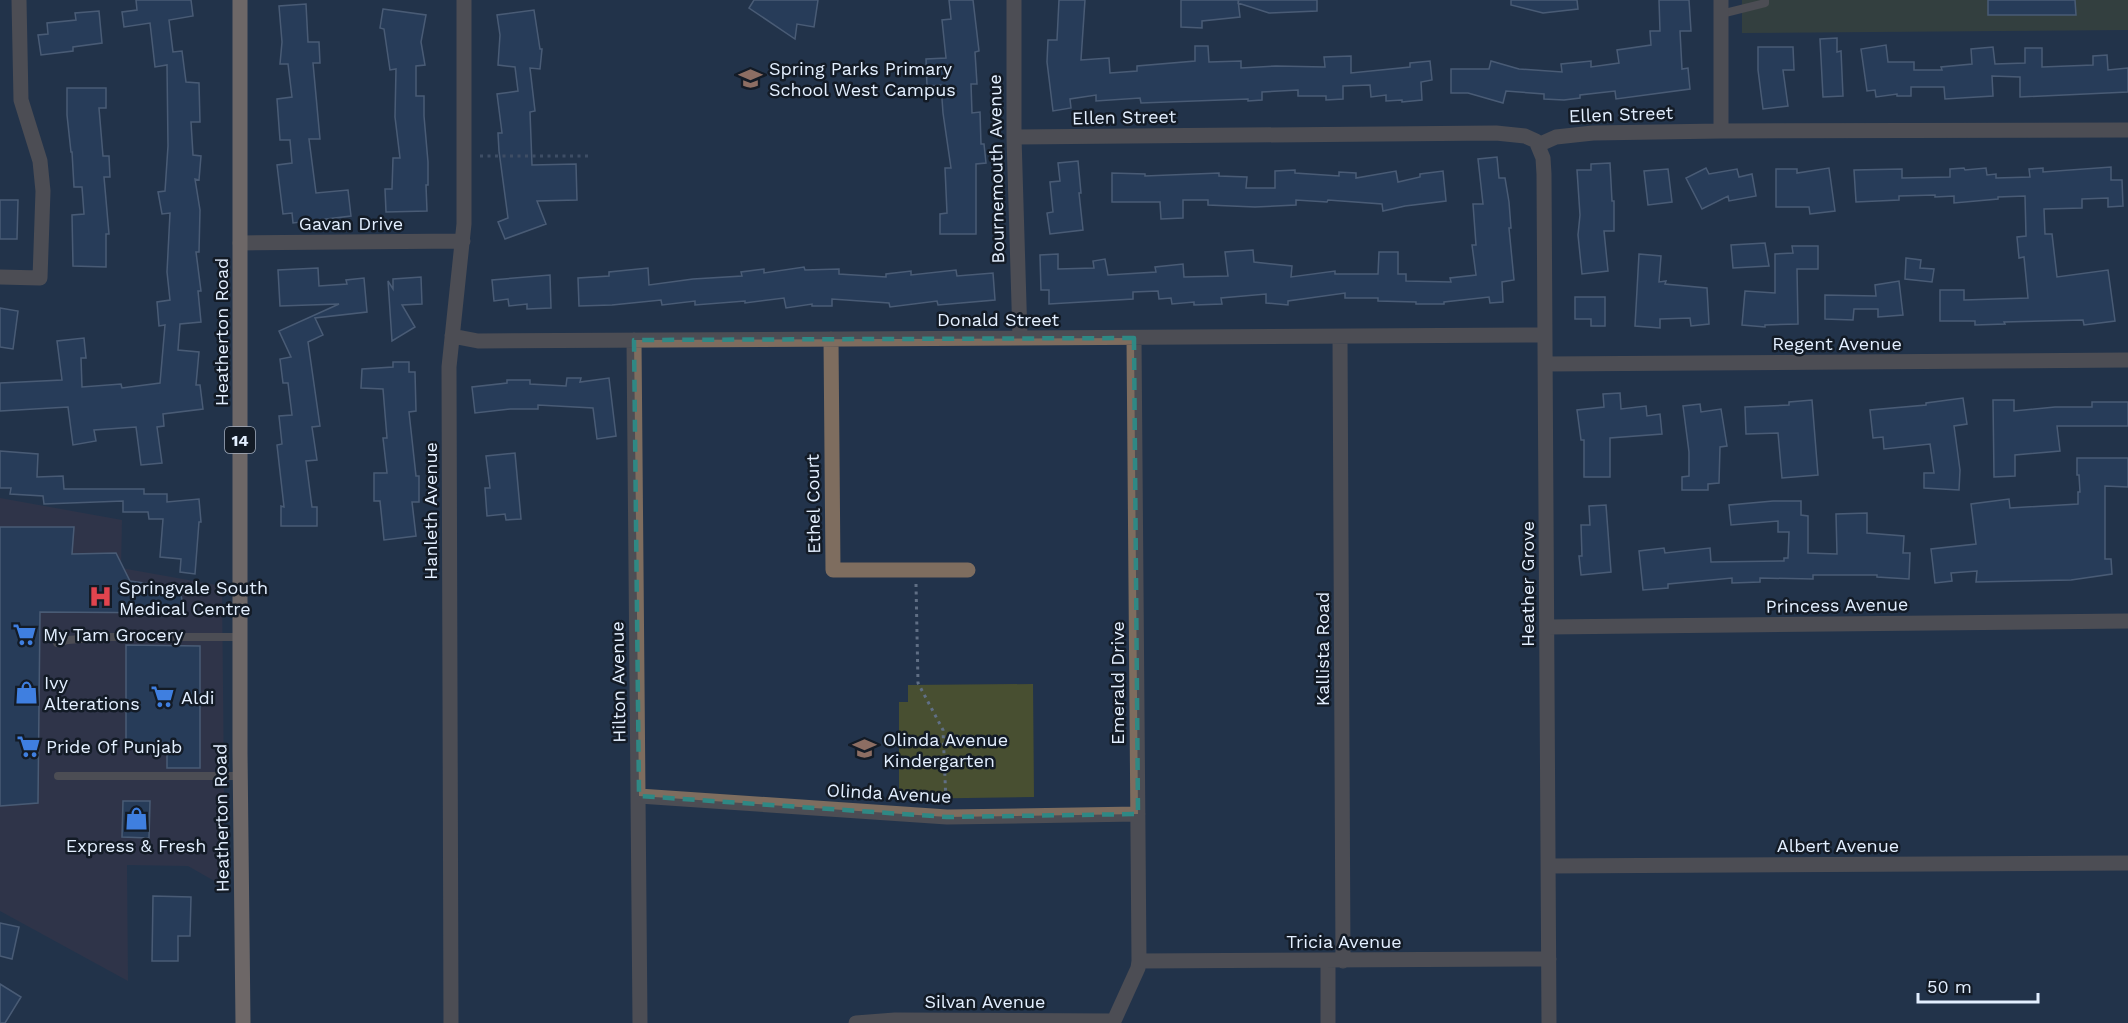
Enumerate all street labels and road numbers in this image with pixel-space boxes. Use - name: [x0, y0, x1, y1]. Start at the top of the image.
- street label: Bournemouth Avenue: [984, 74, 1008, 264]
- street label: Ellen Street: [1568, 102, 1674, 126]
- street label: Ellen Street: [1072, 106, 1177, 128]
- street label: Gavan Drive: [299, 213, 403, 234]
- street label: Heatherton Road: [211, 258, 232, 406]
- street label: Donald Street: [937, 309, 1060, 330]
- street label: Regent Avenue: [1772, 333, 1902, 354]
- road number: 14: [225, 427, 255, 453]
- street label: Hanleth Avenue: [420, 442, 441, 580]
- street label: Ethel Court: [802, 453, 824, 554]
- street label: Heather Grove: [1517, 521, 1538, 647]
- street label: Kallista Road: [1312, 592, 1333, 706]
- street label: Princess Avenue: [1765, 593, 1909, 617]
- street label: Hilton Avenue: [606, 621, 630, 743]
- street label: Emerald Drive: [1107, 621, 1128, 745]
- street label: Heatherton Road: [209, 743, 233, 893]
- street label: Olinda Avenue: [826, 779, 952, 807]
- street label: Albert Avenue: [1777, 835, 1899, 856]
- street label: Tricia Avenue: [1286, 931, 1402, 952]
- street label: Silvan Avenue: [925, 991, 1045, 1012]

